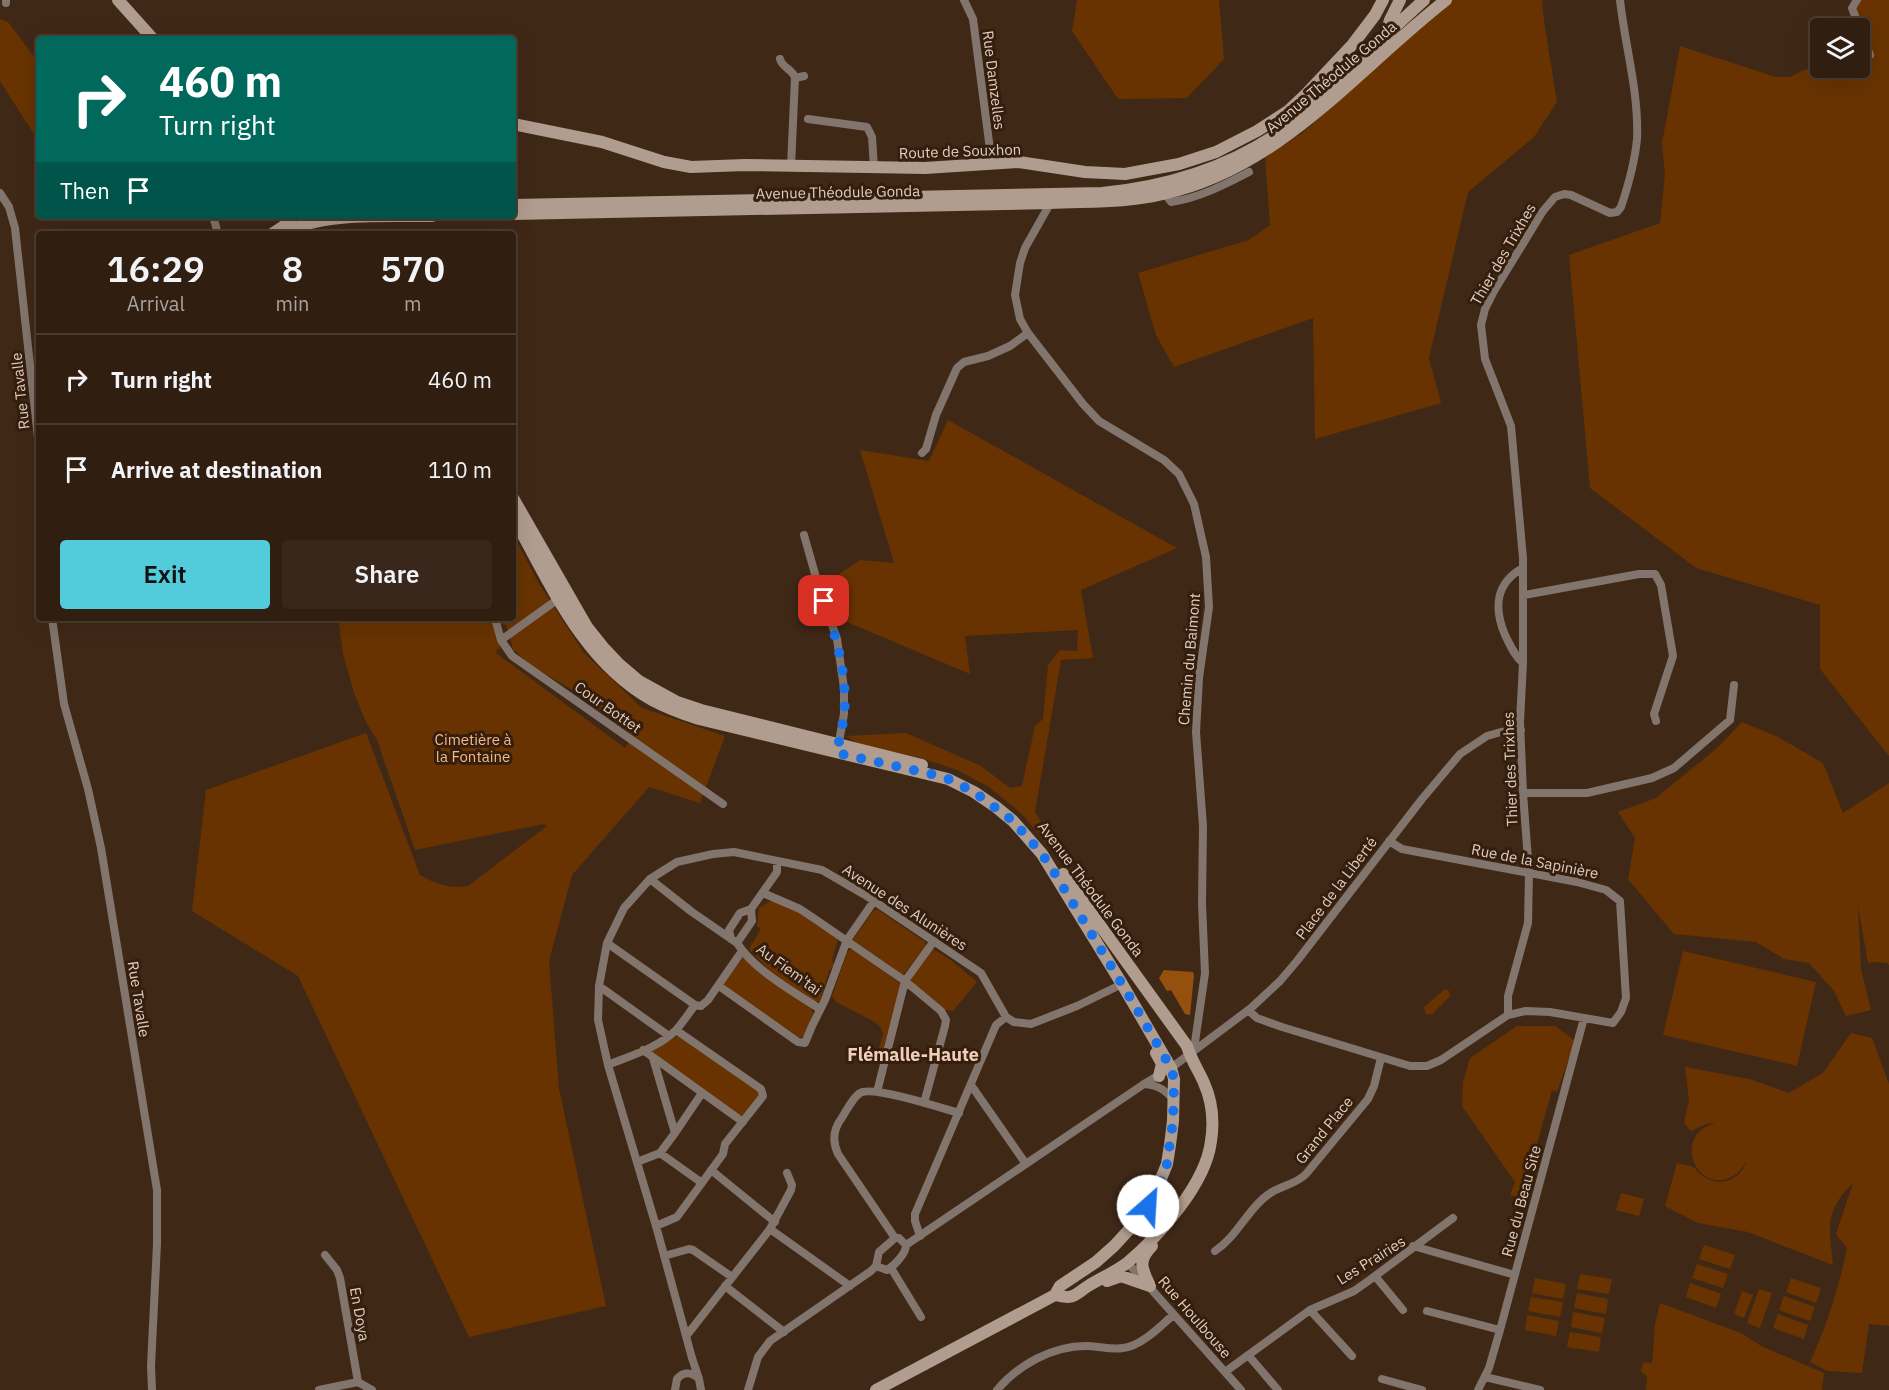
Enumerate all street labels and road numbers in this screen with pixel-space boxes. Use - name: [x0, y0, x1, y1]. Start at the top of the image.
- street label: Avenue Théodule Gonda: [1262, 17, 1400, 137]
- street label: Rue Damzelles: [978, 29, 1010, 131]
- street label: Route de Souxhon: [898, 139, 1022, 163]
- street label: Avenue Théodule Gonda: [756, 181, 920, 203]
- street label: Thier des Trixhes: [1466, 200, 1540, 308]
- street label: Rue Tavalle: [7, 352, 33, 430]
- street label: Chemin du Baimont: [1174, 592, 1204, 726]
- street label: Cour Bottet: [571, 677, 645, 737]
- street label: Thier des Trixhes: [1499, 711, 1521, 827]
- street label: Avenue Théodule Gonda: [1034, 818, 1148, 960]
- street label: Place de la Liberté: [1291, 833, 1381, 943]
- street label: Rue de la Sapinière: [1470, 839, 1600, 883]
- street label: Avenue des Alunières: [839, 860, 971, 954]
- street label: Au Fiem'tai: [753, 939, 825, 999]
- street label: Rue Tavalle: [124, 960, 154, 1038]
- street label: Grand Place: [1291, 1092, 1357, 1168]
- street label: Rue du Beau Site: [1497, 1143, 1545, 1259]
- street label: Les Prairies: [1333, 1231, 1409, 1289]
- street label: Rue Houlbouse: [1154, 1272, 1236, 1362]
- street label: En Doya: [346, 1286, 374, 1342]

